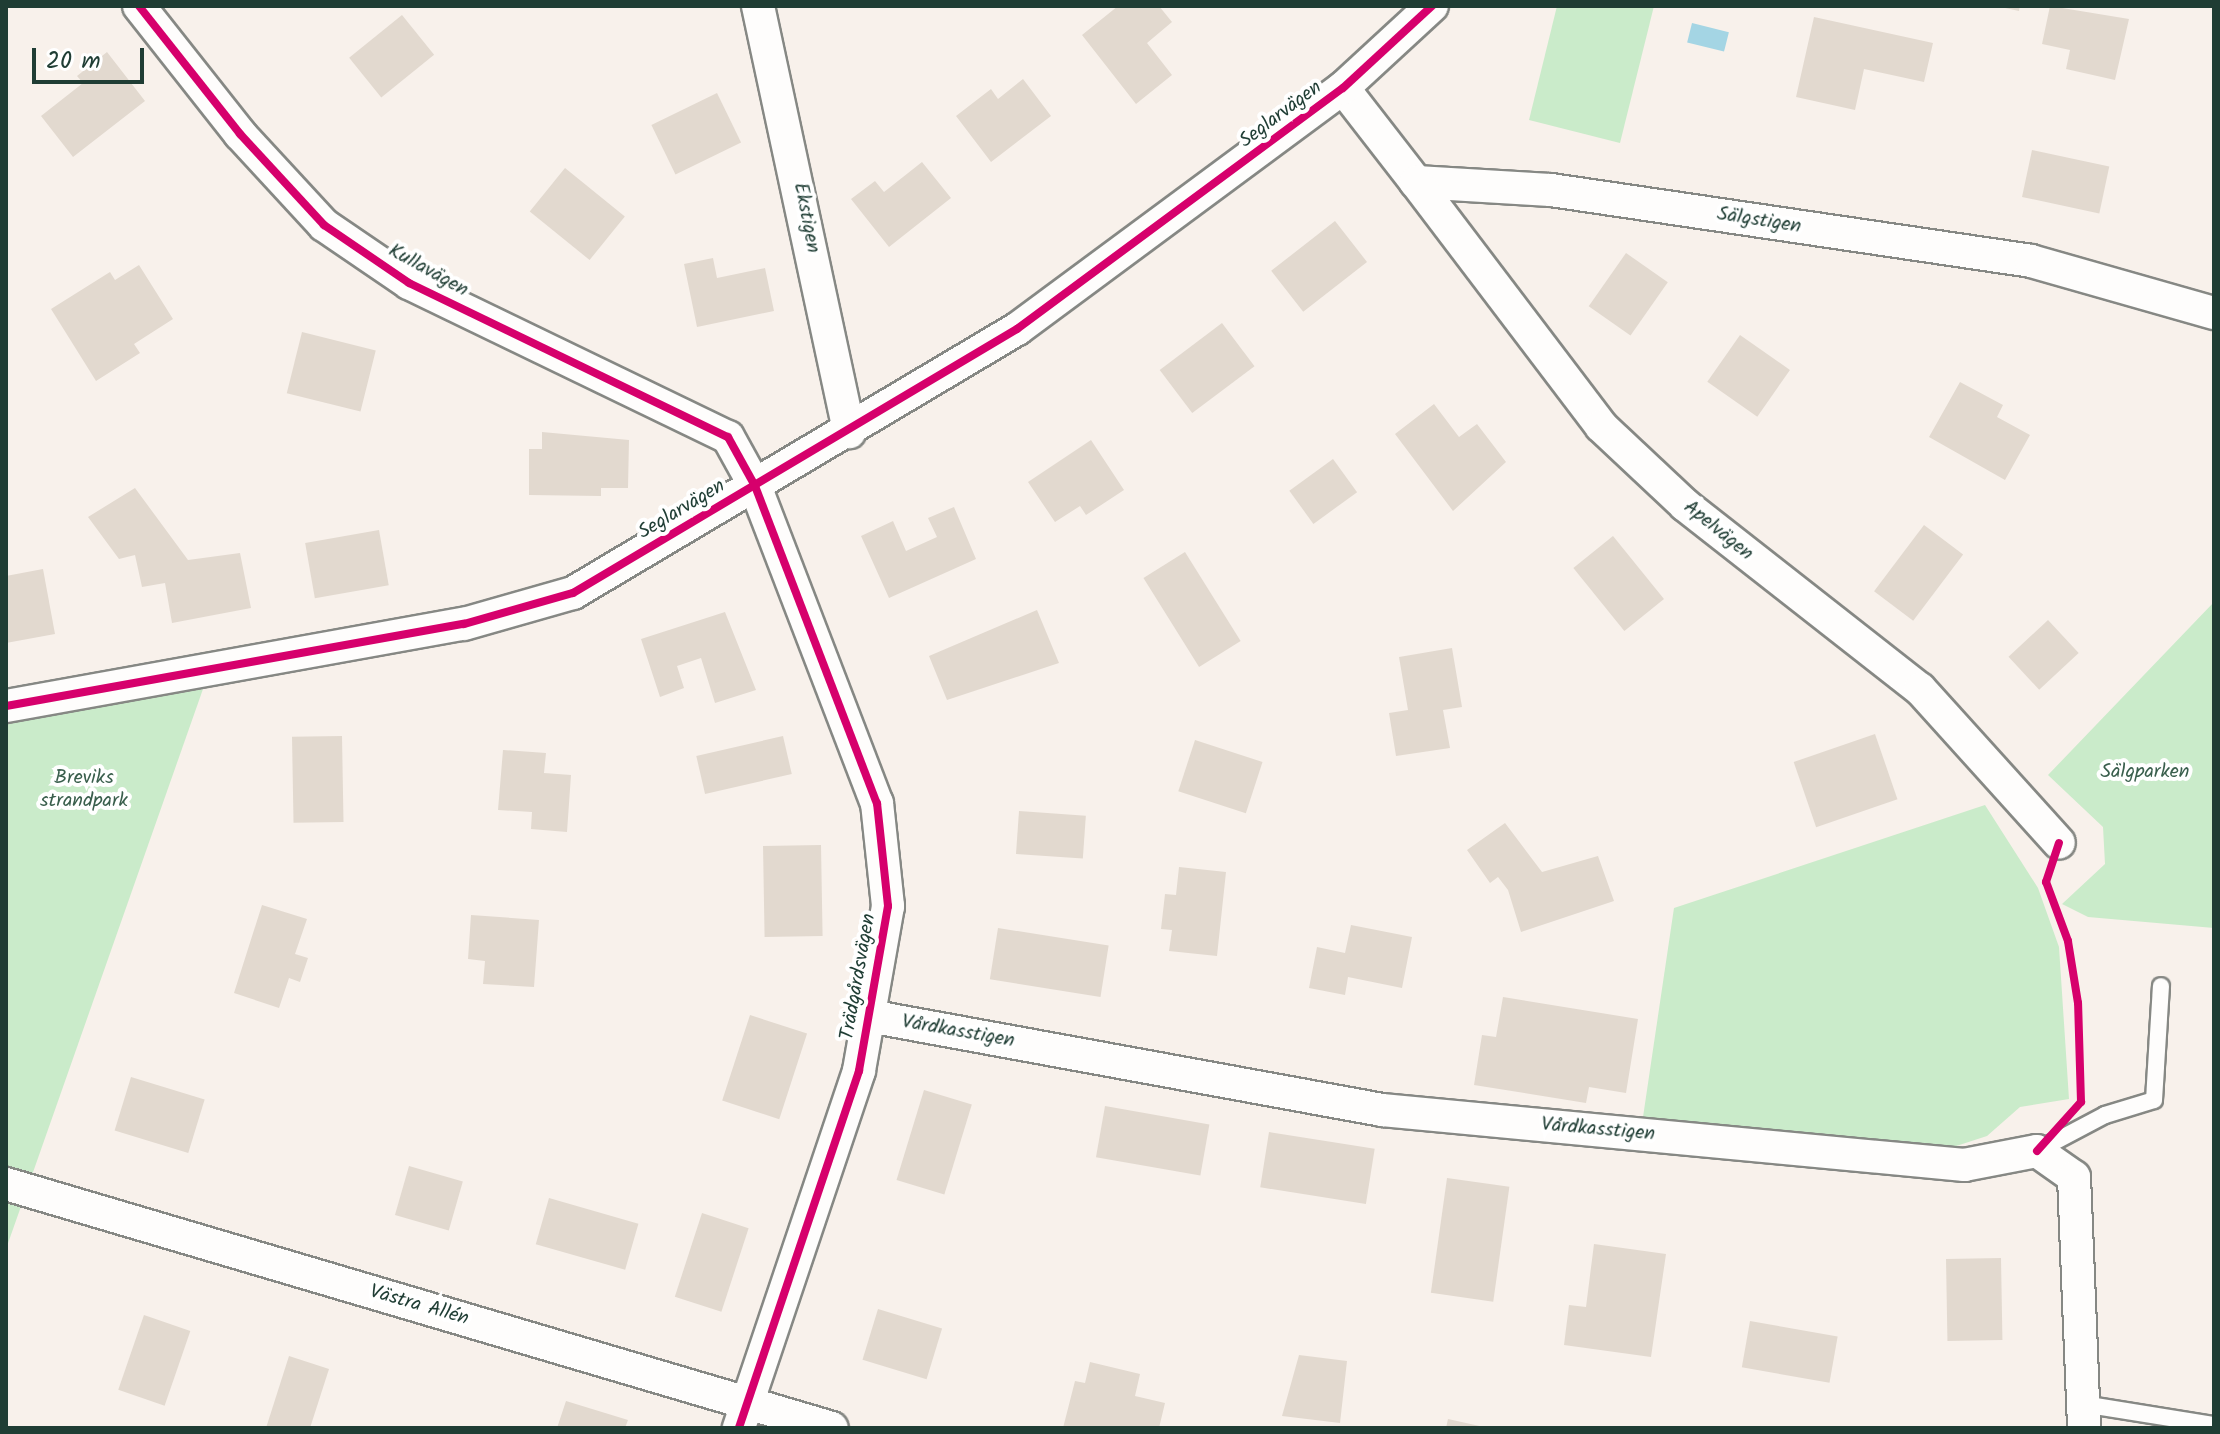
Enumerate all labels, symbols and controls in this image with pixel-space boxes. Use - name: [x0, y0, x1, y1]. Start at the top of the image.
- scale bar: [36, 32, 148, 82]
- text: 20 m: [46, 42, 101, 81]
- street label: Seglarvägen: [1235, 76, 1327, 154]
- street label: Ekstigen: [787, 181, 825, 255]
- street label: Sälgstigen: [1715, 203, 1803, 239]
- street label: Kullavägen: [384, 239, 472, 303]
- street label: Seglarvägen: [634, 475, 730, 545]
- street label: Apelvägen: [1678, 496, 1758, 566]
- park label: Sälgparken: [2100, 760, 2190, 784]
- park label: Breviks strandpark: [40, 767, 128, 814]
- street label: Trädgårdsvägen: [836, 912, 882, 1042]
- street label: Vårdkasstigen: [900, 1010, 1016, 1054]
- street label: Vårdkasstigen: [1540, 1113, 1656, 1147]
- street label: Västra Allén: [367, 1280, 471, 1332]

